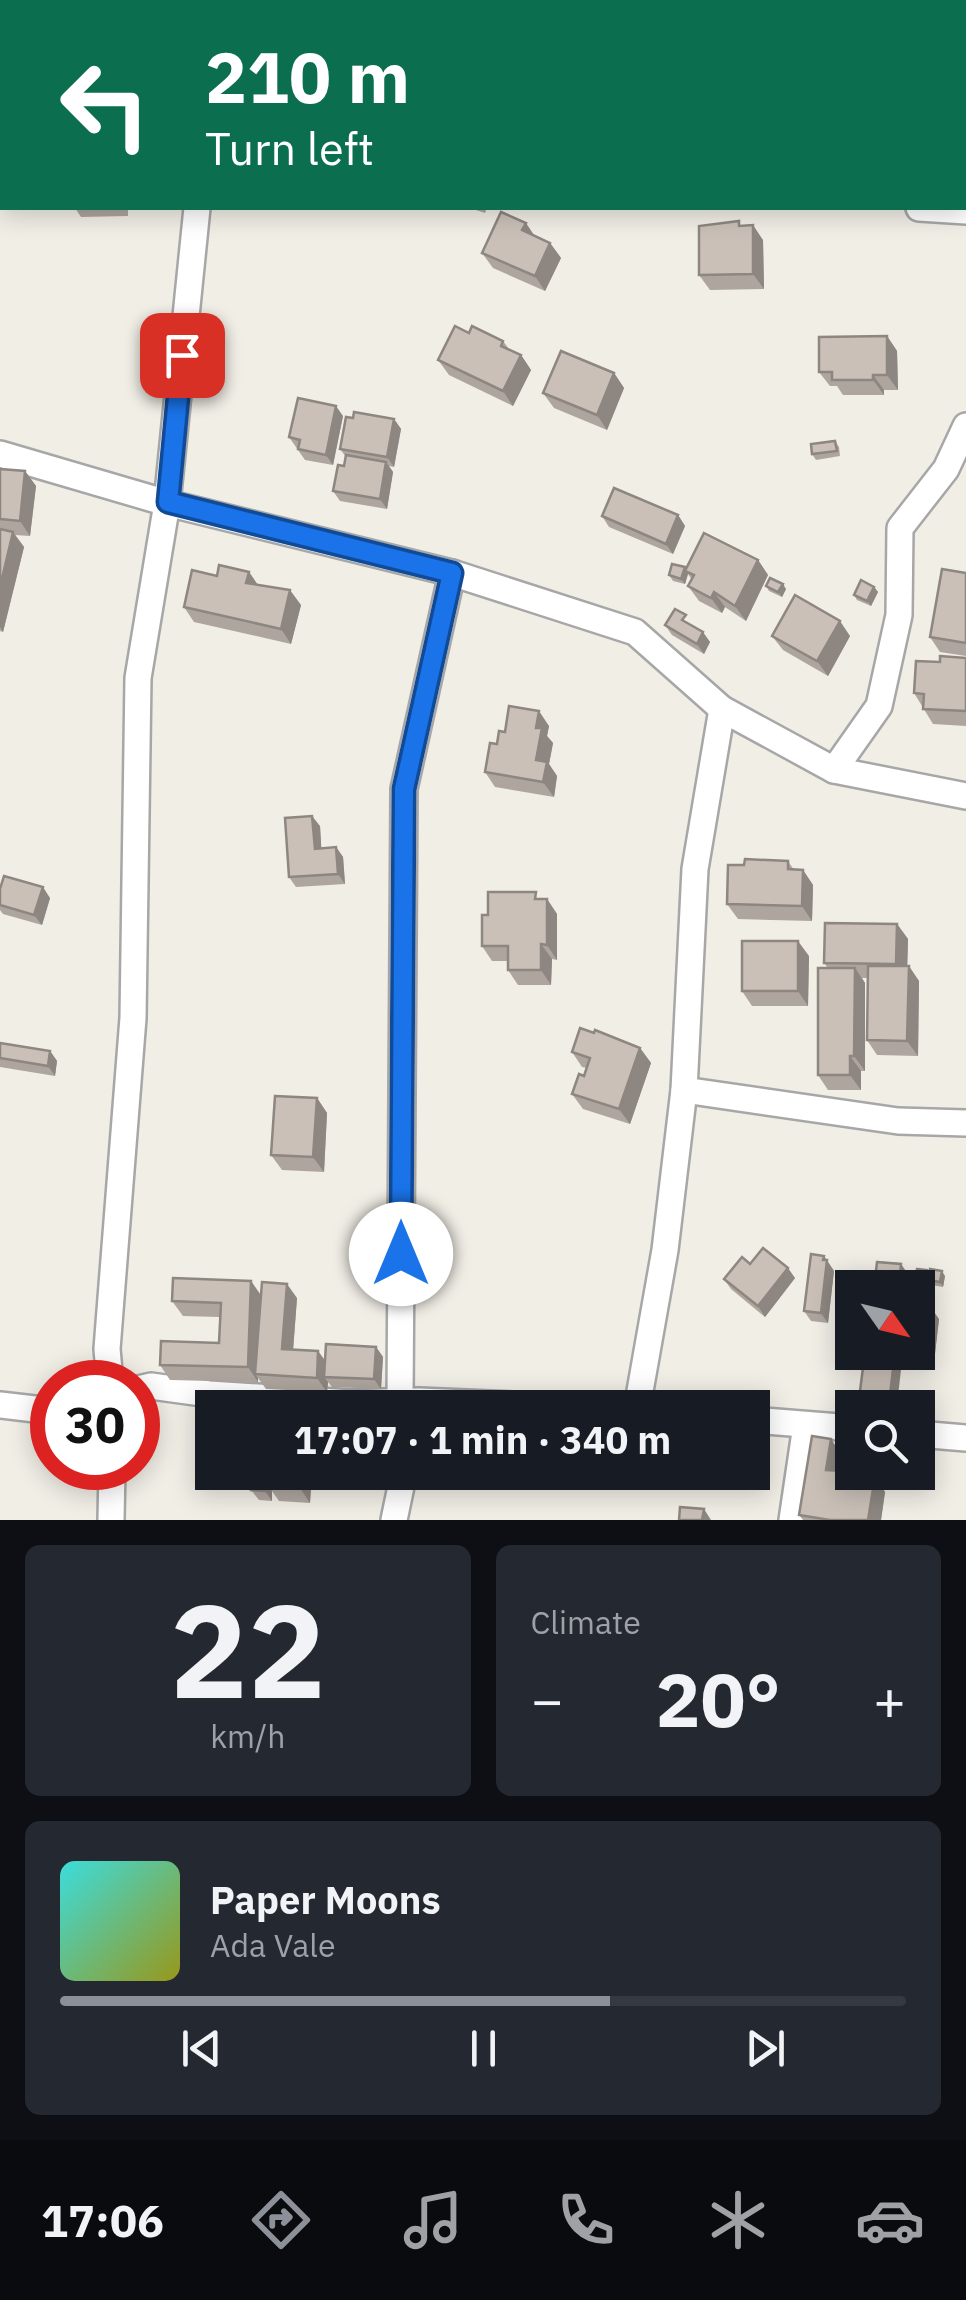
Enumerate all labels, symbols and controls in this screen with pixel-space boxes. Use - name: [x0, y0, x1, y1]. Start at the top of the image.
- text: 210 m: [205, 31, 410, 122]
- icon: left: [40, 40, 170, 170]
- text: Turn left: [205, 119, 374, 177]
- pin: [140, 313, 225, 398]
- icon: arrive: [155, 328, 210, 383]
- position arrow: [349, 1202, 453, 1306]
- north arrow: [835, 1270, 935, 1370]
- map controls: [835, 1270, 935, 1490]
- speed limit sign: 30: [30, 1360, 160, 1490]
- button: search: [835, 1390, 935, 1490]
- text: 17:07 · 1 min · 340 m: [294, 1415, 671, 1464]
- text: 22: [170, 1565, 326, 1734]
- text: Climate: [531, 1601, 641, 1643]
- text: 20°: [656, 1650, 781, 1748]
- text: −: [531, 1664, 564, 1735]
- text: +: [873, 1664, 906, 1735]
- text: km/h: [210, 1715, 285, 1757]
- text: Paper Moons: [210, 1875, 441, 1924]
- text: Ada Vale: [210, 1924, 336, 1966]
- icon: previous: [174, 2021, 229, 2076]
- icon: pause: [456, 2021, 511, 2076]
- icon: next: [738, 2021, 793, 2076]
- icon: directions: [246, 2185, 316, 2255]
- icon: music: [398, 2185, 468, 2255]
- icon: phone: [551, 2185, 621, 2255]
- icon: climate: [703, 2185, 773, 2255]
- icon: car: [855, 2185, 925, 2255]
- text: 17:06: [41, 2191, 164, 2249]

